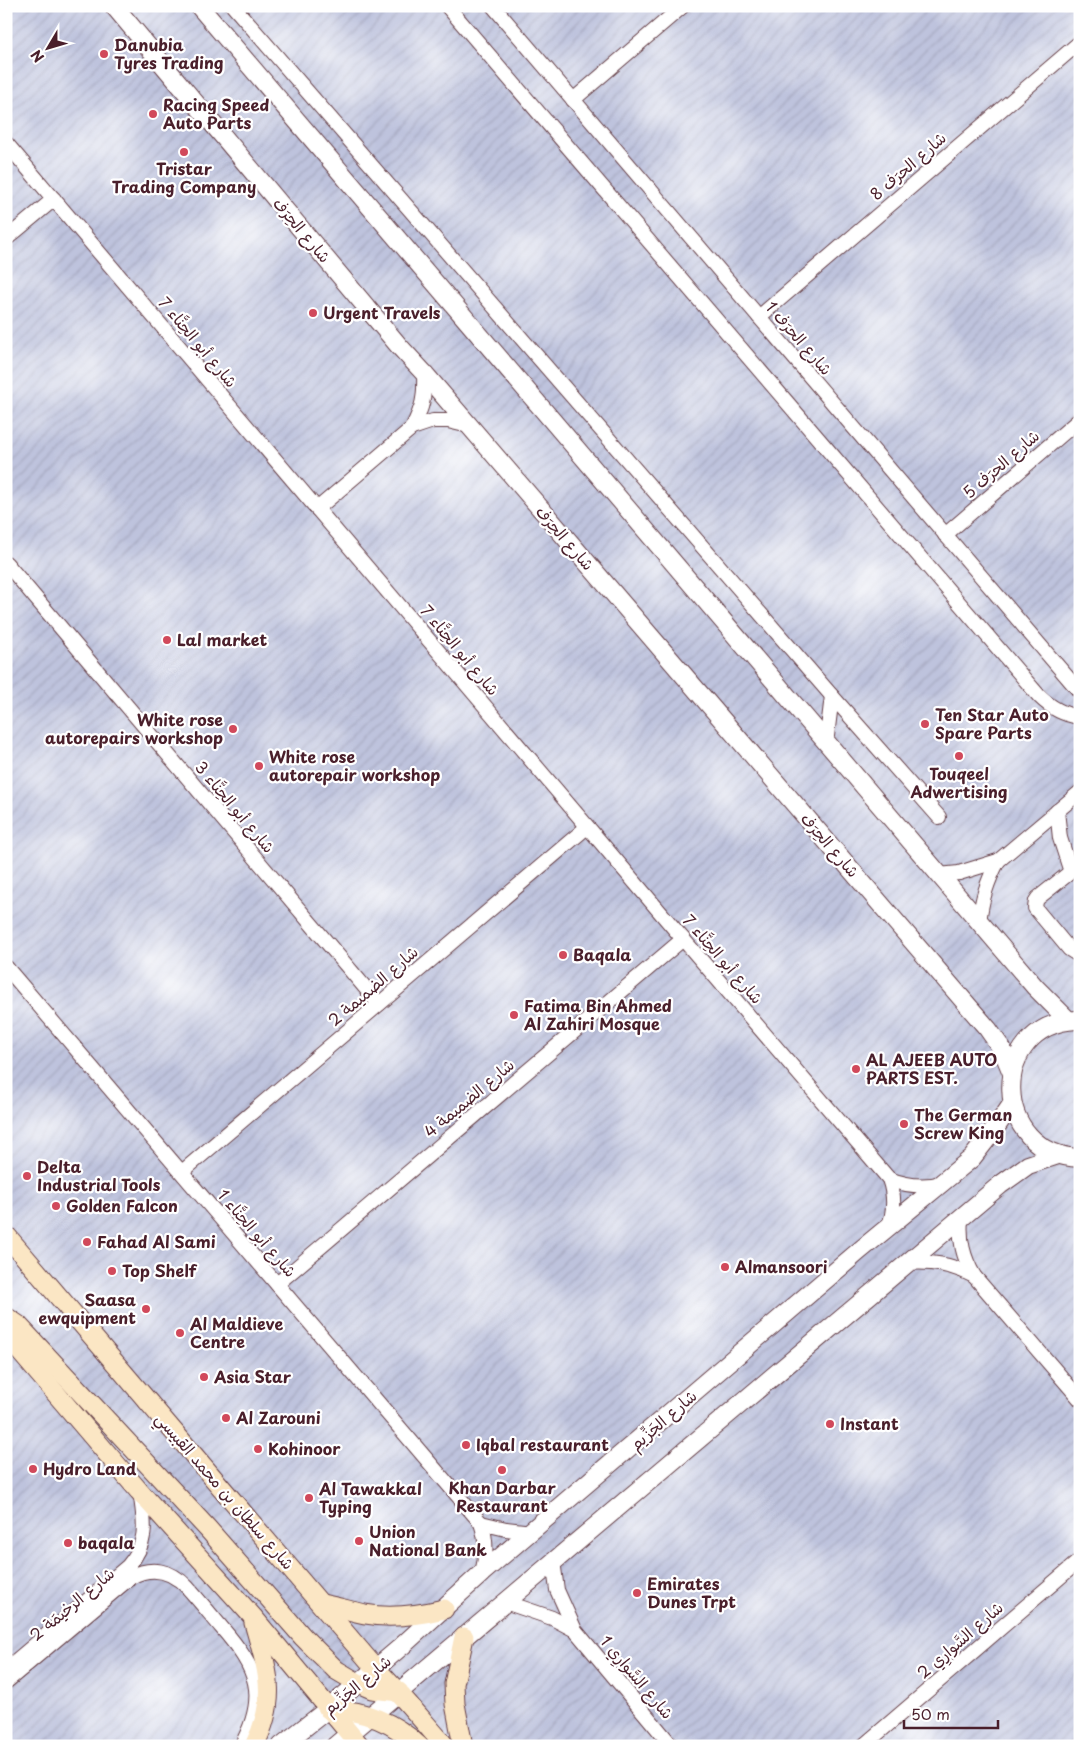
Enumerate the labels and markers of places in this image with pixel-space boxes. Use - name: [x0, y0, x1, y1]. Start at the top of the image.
- place label: Danubia Tyres Trading: [114, 32, 224, 74]
- marker: Danubia Tyres Trading: [98, 48, 110, 60]
- place label: Racing Speed Auto Parts: [163, 92, 269, 134]
- marker: Racing Speed Auto Parts: [147, 108, 159, 120]
- marker: Tristar Trading Company: [178, 146, 190, 158]
- place label: Tristar Trading Company: [112, 156, 256, 198]
- place label: Urgent Travels: [323, 300, 441, 324]
- marker: Urgent Travels: [307, 307, 319, 319]
- place label: Lal market: [177, 627, 267, 651]
- marker: Lal market: [161, 634, 173, 646]
- place label: Ten Star Auto Spare Parts: [935, 702, 1049, 744]
- place label: White rose autorepairs workshop: [45, 707, 223, 749]
- marker: Ten Star Auto Spare Parts: [919, 718, 931, 730]
- marker: White rose autorepairs workshop: [227, 723, 239, 735]
- place label: White rose autorepair workshop: [269, 744, 440, 786]
- marker: Touqeel Adwertising: [953, 750, 965, 762]
- marker: White rose autorepair workshop: [253, 760, 265, 772]
- place label: Touqeel Adwertising: [909, 761, 1008, 803]
- place label: Baqala: [573, 942, 631, 966]
- marker: Baqala: [557, 949, 569, 961]
- place label: Fatima Bin Ahmed Al Zahiri Mosque: [523, 993, 672, 1035]
- marker: Fatima Bin Ahmed Al Zahiri Mosque: [508, 1009, 520, 1021]
- place label: AL AJEEB AUTO PARTS EST.: [866, 1047, 997, 1089]
- marker: AL AJEEB AUTO PARTS EST.: [850, 1063, 862, 1075]
- place label: The German Screw King: [914, 1102, 1013, 1144]
- marker: The German Screw King: [898, 1118, 910, 1130]
- place label: Delta Industrial Tools: [37, 1154, 161, 1196]
- marker: Delta Industrial Tools: [21, 1170, 33, 1182]
- place label: Golden Falcon: [66, 1193, 178, 1217]
- marker: Golden Falcon: [50, 1200, 62, 1212]
- place label: Fahad Al Sami: [97, 1229, 216, 1253]
- marker: Fahad Al Sami: [81, 1236, 93, 1248]
- place label: Almansoori: [735, 1254, 828, 1278]
- place label: Top Shelf: [122, 1258, 197, 1282]
- marker: Almansoori: [719, 1261, 731, 1273]
- marker: Top Shelf: [106, 1265, 118, 1277]
- place label: Saasa ewquipment: [38, 1287, 136, 1329]
- marker: Saasa ewquipment: [140, 1303, 152, 1315]
- place label: Al Maldieve Centre: [189, 1311, 283, 1353]
- marker: Al Maldieve Centre: [174, 1327, 186, 1339]
- place label: Asia Star: [213, 1364, 292, 1388]
- marker: Asia Star: [198, 1371, 210, 1383]
- place label: Al Zarouni: [235, 1405, 321, 1429]
- place label: Instant: [840, 1411, 899, 1435]
- marker: Al Zarouni: [220, 1412, 232, 1424]
- marker: Instant: [824, 1418, 836, 1430]
- place label: Iqbal restaurant: [476, 1432, 609, 1456]
- place label: Kohinoor: [268, 1436, 341, 1460]
- marker: Iqbal restaurant: [460, 1439, 472, 1451]
- marker: Kohinoor: [252, 1443, 264, 1455]
- place label: Hydro Land: [43, 1456, 137, 1480]
- marker: Hydro Land: [27, 1463, 39, 1475]
- marker: Khan Darbar Restaurant: [496, 1464, 508, 1476]
- place label: Khan Darbar Restaurant: [448, 1475, 557, 1517]
- place label: Al Tawakkal Typing: [318, 1476, 422, 1518]
- marker: Al Tawakkal Typing: [303, 1492, 315, 1504]
- place label: Union National Bank: [369, 1519, 487, 1561]
- place label: baqala: [78, 1530, 135, 1554]
- marker: Union National Bank: [353, 1535, 365, 1547]
- marker: baqala: [62, 1537, 74, 1549]
- place label: Emirates Dunes Trpt: [647, 1571, 736, 1613]
- marker: Emirates Dunes Trpt: [631, 1587, 643, 1599]

